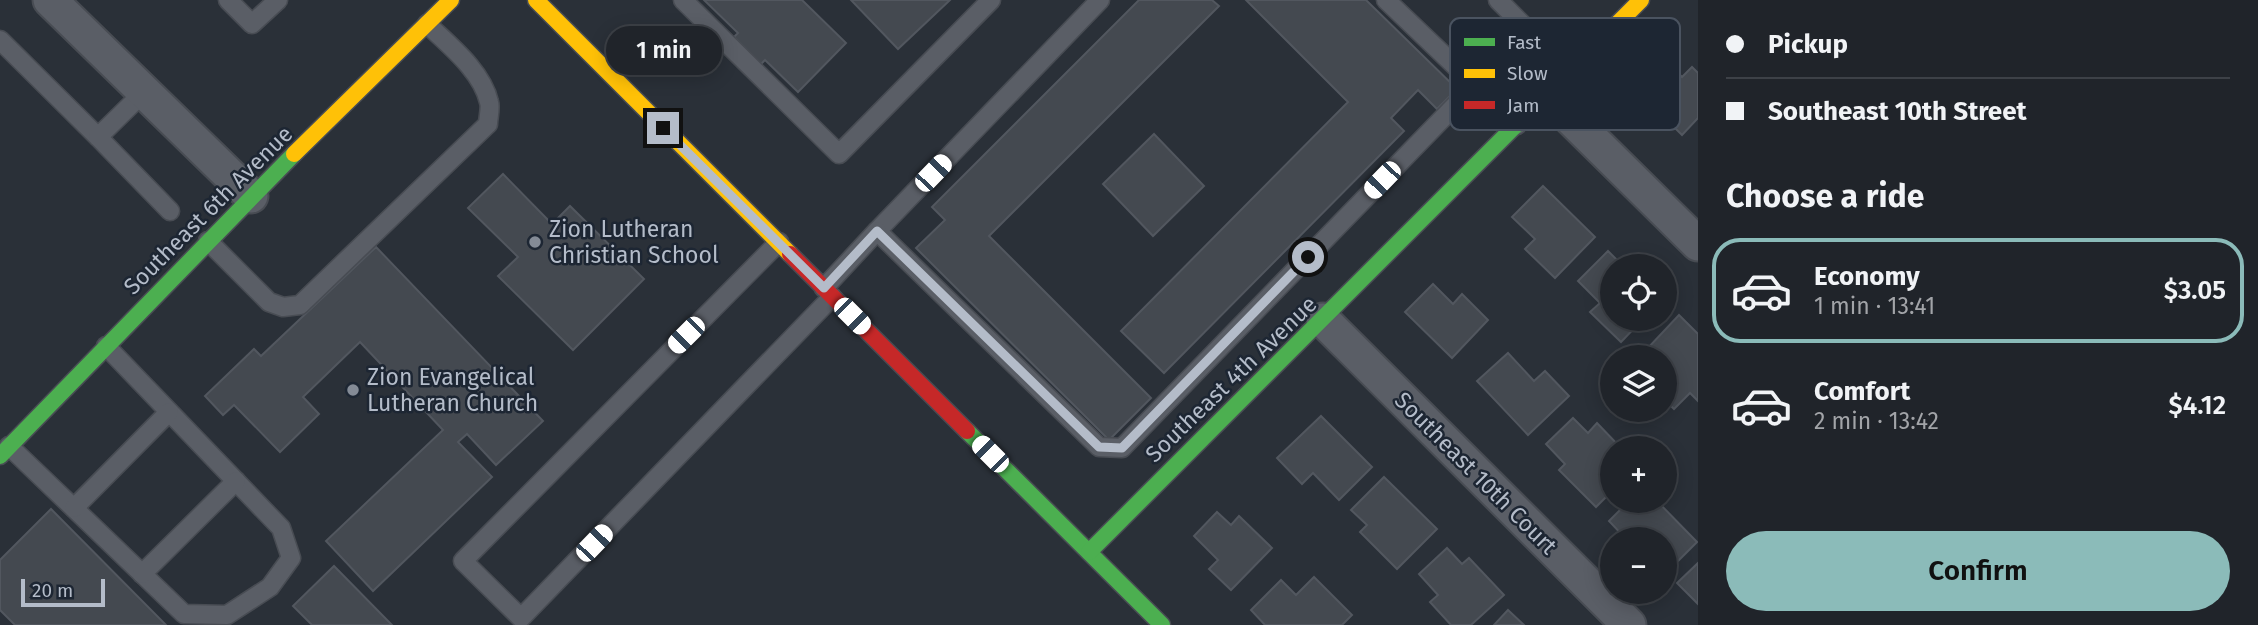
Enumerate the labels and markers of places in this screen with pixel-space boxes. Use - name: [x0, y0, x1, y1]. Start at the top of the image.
- place label: Zion Lutheran Christian School: [549, 215, 719, 269]
- marker: Zion Lutheran Christian School: [527, 234, 543, 250]
- place label: Zion Evangelical Lutheran Church: [367, 363, 538, 417]
- marker: Zion Evangelical Lutheran Church: [345, 382, 361, 398]

